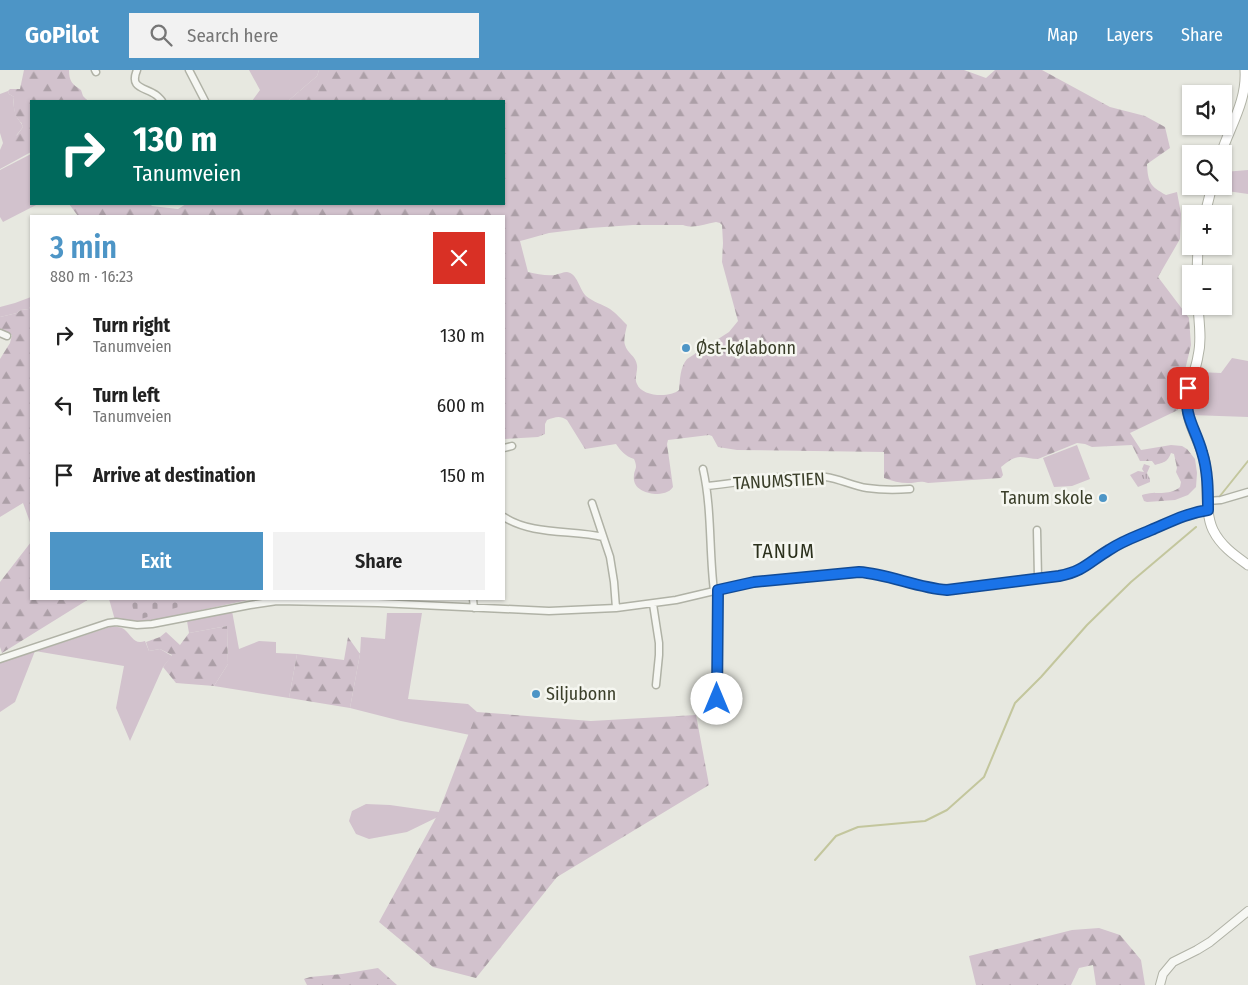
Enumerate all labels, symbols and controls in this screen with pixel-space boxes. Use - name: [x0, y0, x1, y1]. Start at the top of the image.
- search box: [129, 13, 479, 58]
- text: GoPilot: [25, 21, 99, 49]
- icon: search: [147, 21, 175, 49]
- text: Search here: [187, 24, 279, 47]
- text: Map: [1047, 24, 1078, 46]
- text: Layers: [1106, 24, 1153, 46]
- text: Share: [1181, 24, 1223, 46]
- map controls: [1182, 85, 1232, 315]
- button: sound: [1182, 85, 1232, 135]
- text: 130 m: [133, 118, 217, 160]
- icon: right: [50, 120, 115, 185]
- button: search: [1182, 145, 1232, 195]
- text: Tanumveien: [133, 160, 241, 187]
- button: +: [1182, 205, 1232, 255]
- text: 3 min: [50, 230, 117, 266]
- button: close: [433, 232, 485, 284]
- button: −: [1182, 265, 1232, 315]
- text: 880 m · 16:23: [50, 267, 133, 286]
- text: Turn right: [93, 314, 170, 337]
- icon: right: [50, 321, 78, 349]
- text: 130 m: [440, 324, 485, 347]
- text: Tanumveien: [93, 337, 172, 356]
- place label: Øst-kølabonn: [696, 337, 796, 359]
- marker: Øst-kølabonn: [680, 342, 692, 354]
- pin: [1167, 367, 1209, 409]
- icon: arrive: [1174, 374, 1202, 402]
- text: Turn left: [93, 384, 160, 407]
- icon: left: [50, 391, 78, 419]
- text: 600 m: [437, 394, 485, 417]
- text: Tanumveien: [93, 407, 172, 426]
- icon: arrive: [50, 461, 78, 489]
- text: Arrive at destination: [93, 464, 256, 487]
- text: 150 m: [440, 464, 485, 487]
- street label: TANUMSTIEN: [733, 468, 825, 494]
- place label: Tanum skole: [1001, 487, 1093, 509]
- marker: Tanum skole: [1097, 492, 1109, 504]
- button: Exit: [50, 532, 263, 590]
- button: Share: [273, 532, 485, 590]
- district label: TANUM: [753, 539, 815, 563]
- position arrow: [690, 672, 742, 724]
- place label: Siljubonn: [546, 683, 616, 705]
- marker: Siljubonn: [530, 688, 542, 700]

